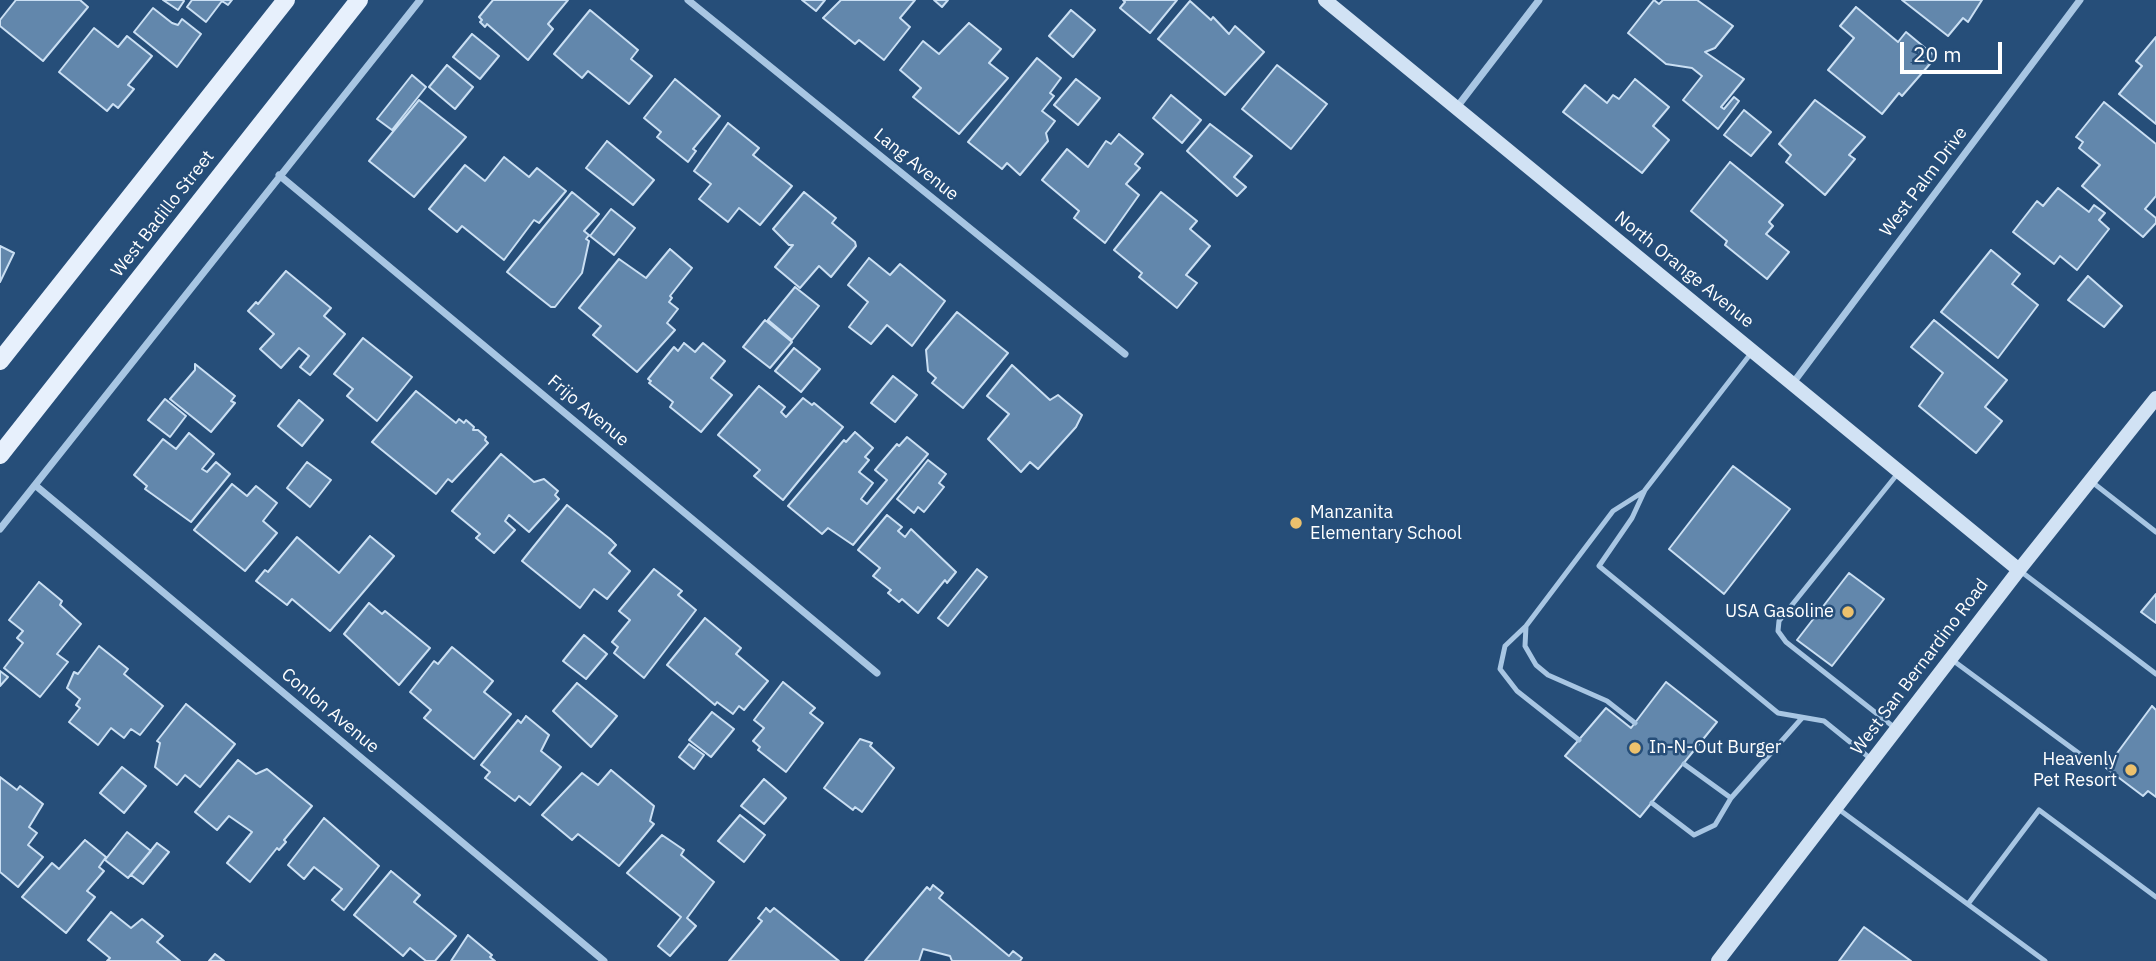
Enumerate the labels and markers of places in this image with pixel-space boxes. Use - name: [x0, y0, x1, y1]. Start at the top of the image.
- place label: Manzanita Elementary School: [1310, 502, 1462, 544]
- marker: Manzanita Elementary School: [1288, 515, 1304, 531]
- place label: USA Gasoline: [1725, 601, 1834, 623]
- marker: USA Gasoline: [1840, 604, 1856, 620]
- place label: In-N-Out Burger: [1649, 737, 1781, 759]
- marker: In-N-Out Burger: [1627, 740, 1643, 756]
- place label: Heavenly Pet Resort: [2033, 749, 2117, 792]
- marker: Heavenly Pet Resort: [2123, 762, 2139, 778]

